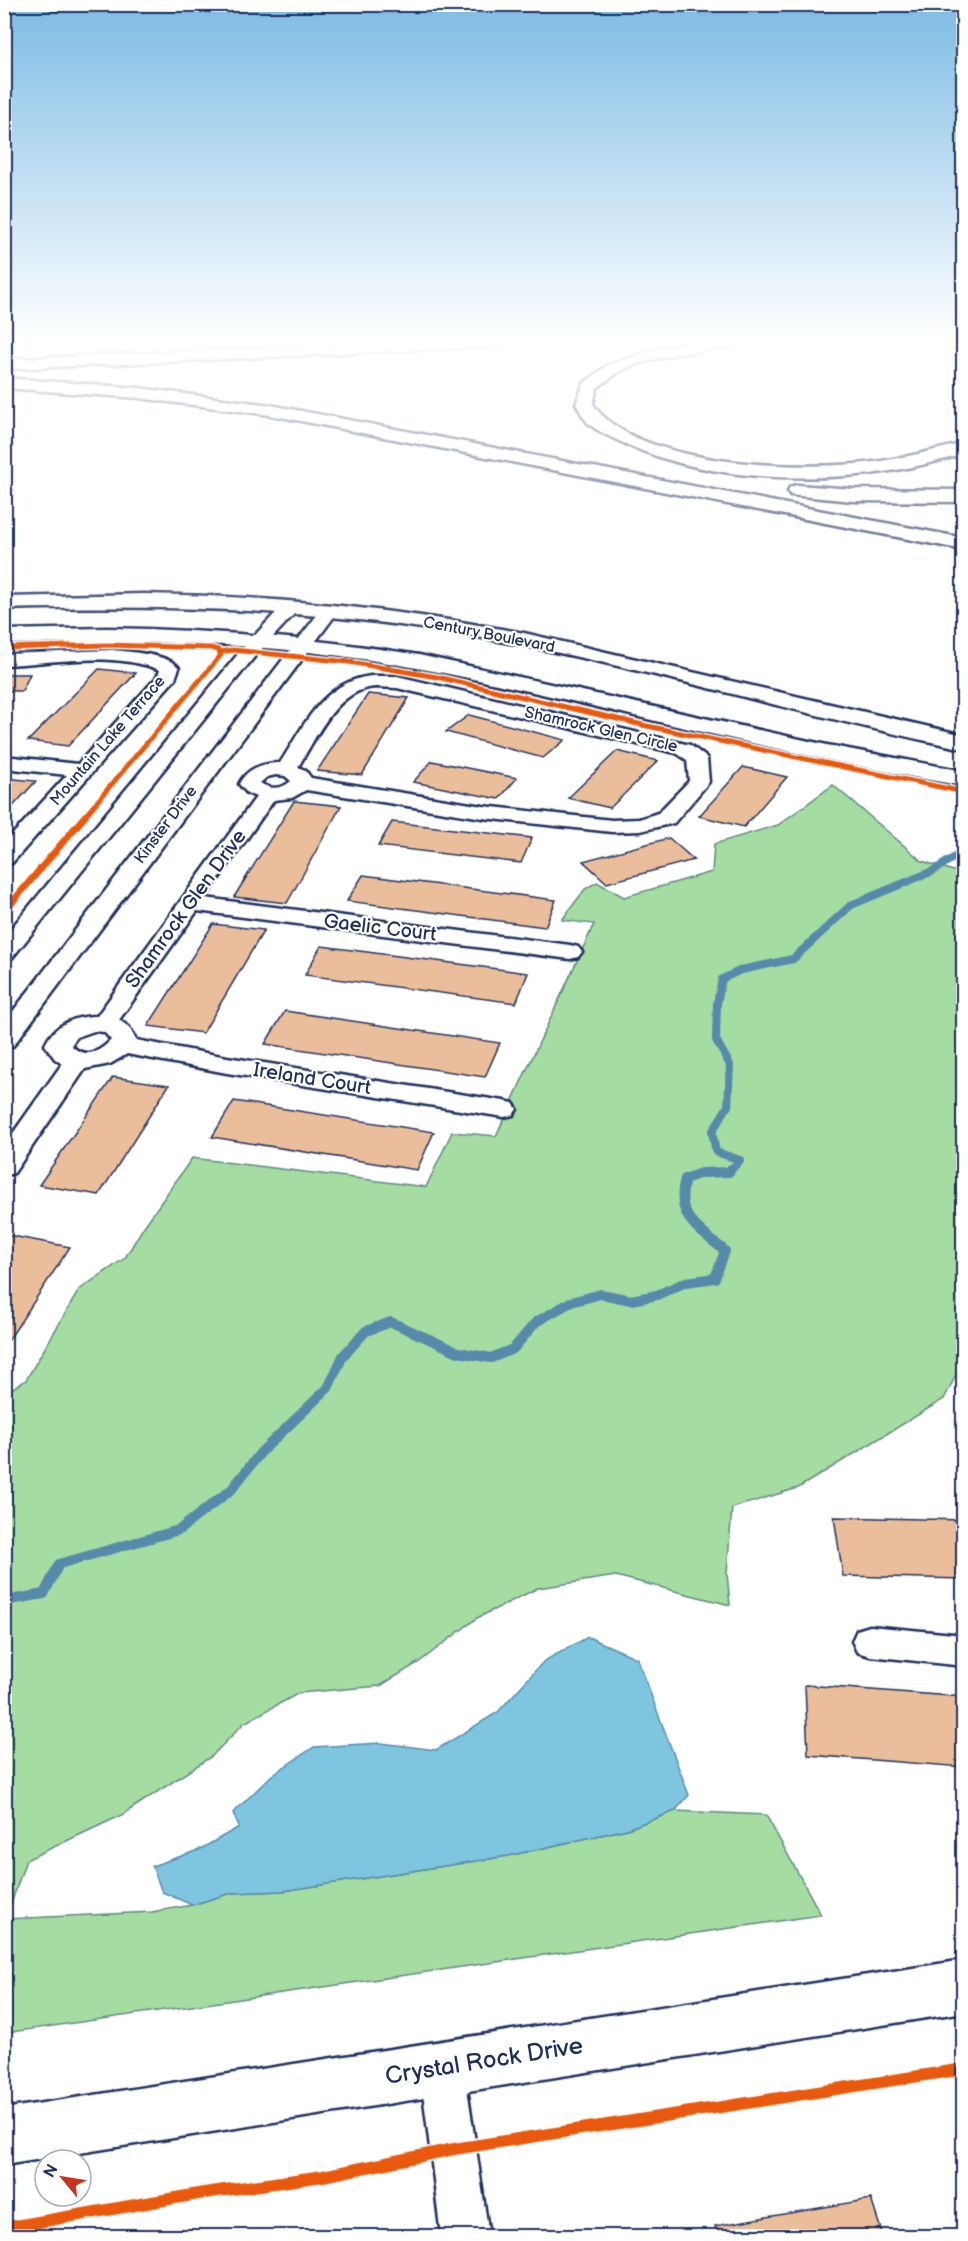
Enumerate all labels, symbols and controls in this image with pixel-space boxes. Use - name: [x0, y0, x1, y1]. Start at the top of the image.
- street label: Century Boulevard: [422, 613, 556, 657]
- street label: Mountain Lake Terrace: [46, 672, 170, 810]
- street label: Shamrock Glen Circle: [523, 703, 680, 757]
- street label: Kinster Drive: [131, 782, 202, 868]
- street label: Shamrock Glen Drive: [120, 825, 252, 993]
- street label: Gaelic Court: [322, 909, 438, 947]
- street label: Ireland Court: [251, 1058, 373, 1100]
- street label: Crystal Rock Drive: [383, 2031, 585, 2091]
- north arrow: [33, 2148, 93, 2208]
- text: N: [40, 2161, 63, 2181]

